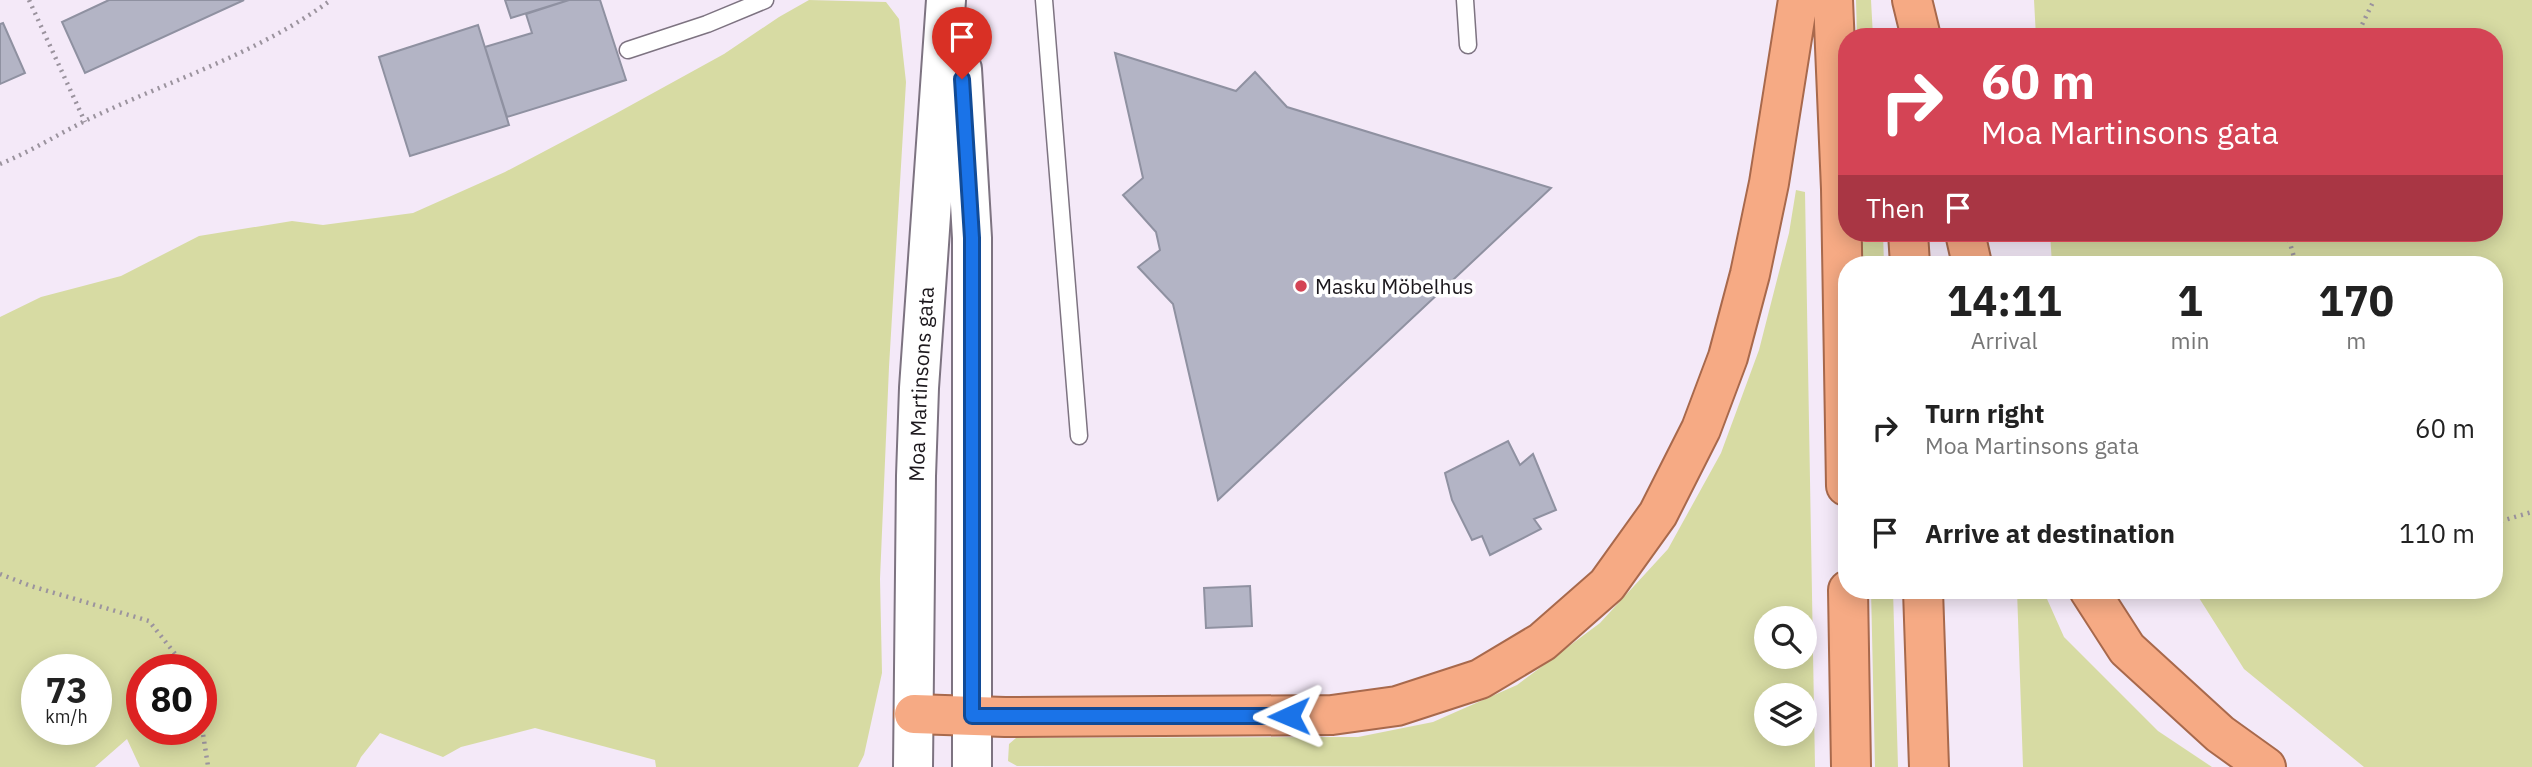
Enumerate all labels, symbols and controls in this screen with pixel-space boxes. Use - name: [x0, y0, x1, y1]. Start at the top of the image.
- pin: [932, 7, 992, 79]
- icon: arrive: [943, 18, 981, 56]
- text: 60 m: [1981, 49, 2095, 112]
- icon: right: [1866, 56, 1957, 147]
- text: Moa Martinsons gata: [1981, 111, 2279, 153]
- icon: arrive: [1939, 189, 1977, 227]
- text: Then: [1866, 191, 1925, 225]
- place label: Masku Möbelhus: [1315, 272, 1474, 300]
- text: 14:11: [1947, 273, 2062, 328]
- text: 1: [2177, 273, 2203, 328]
- text: 170: [2318, 273, 2394, 328]
- marker: Masku Möbelhus: [1293, 278, 1309, 294]
- street label: Moa Martinsons gata: [902, 286, 940, 482]
- text: Arrival: [1971, 325, 2038, 355]
- text: min: [2171, 325, 2209, 355]
- text: m: [2346, 325, 2366, 355]
- text: Turn right: [1925, 396, 2044, 430]
- icon: right: [1866, 409, 1904, 447]
- text: 60 m: [2415, 411, 2475, 445]
- text: Moa Martinsons gata: [1925, 430, 2139, 460]
- icon: arrive: [1866, 514, 1904, 552]
- text: Arrive at destination: [1925, 516, 2175, 550]
- text: 110 m: [2399, 516, 2475, 550]
- map controls: [1754, 606, 1817, 746]
- button: search: [1754, 606, 1817, 669]
- speed limit sign: 80: [126, 654, 217, 745]
- text: 73: [45, 667, 88, 713]
- position arrow: [1252, 679, 1326, 753]
- button: layers: [1754, 683, 1817, 746]
- text: km/h: [45, 705, 88, 728]

